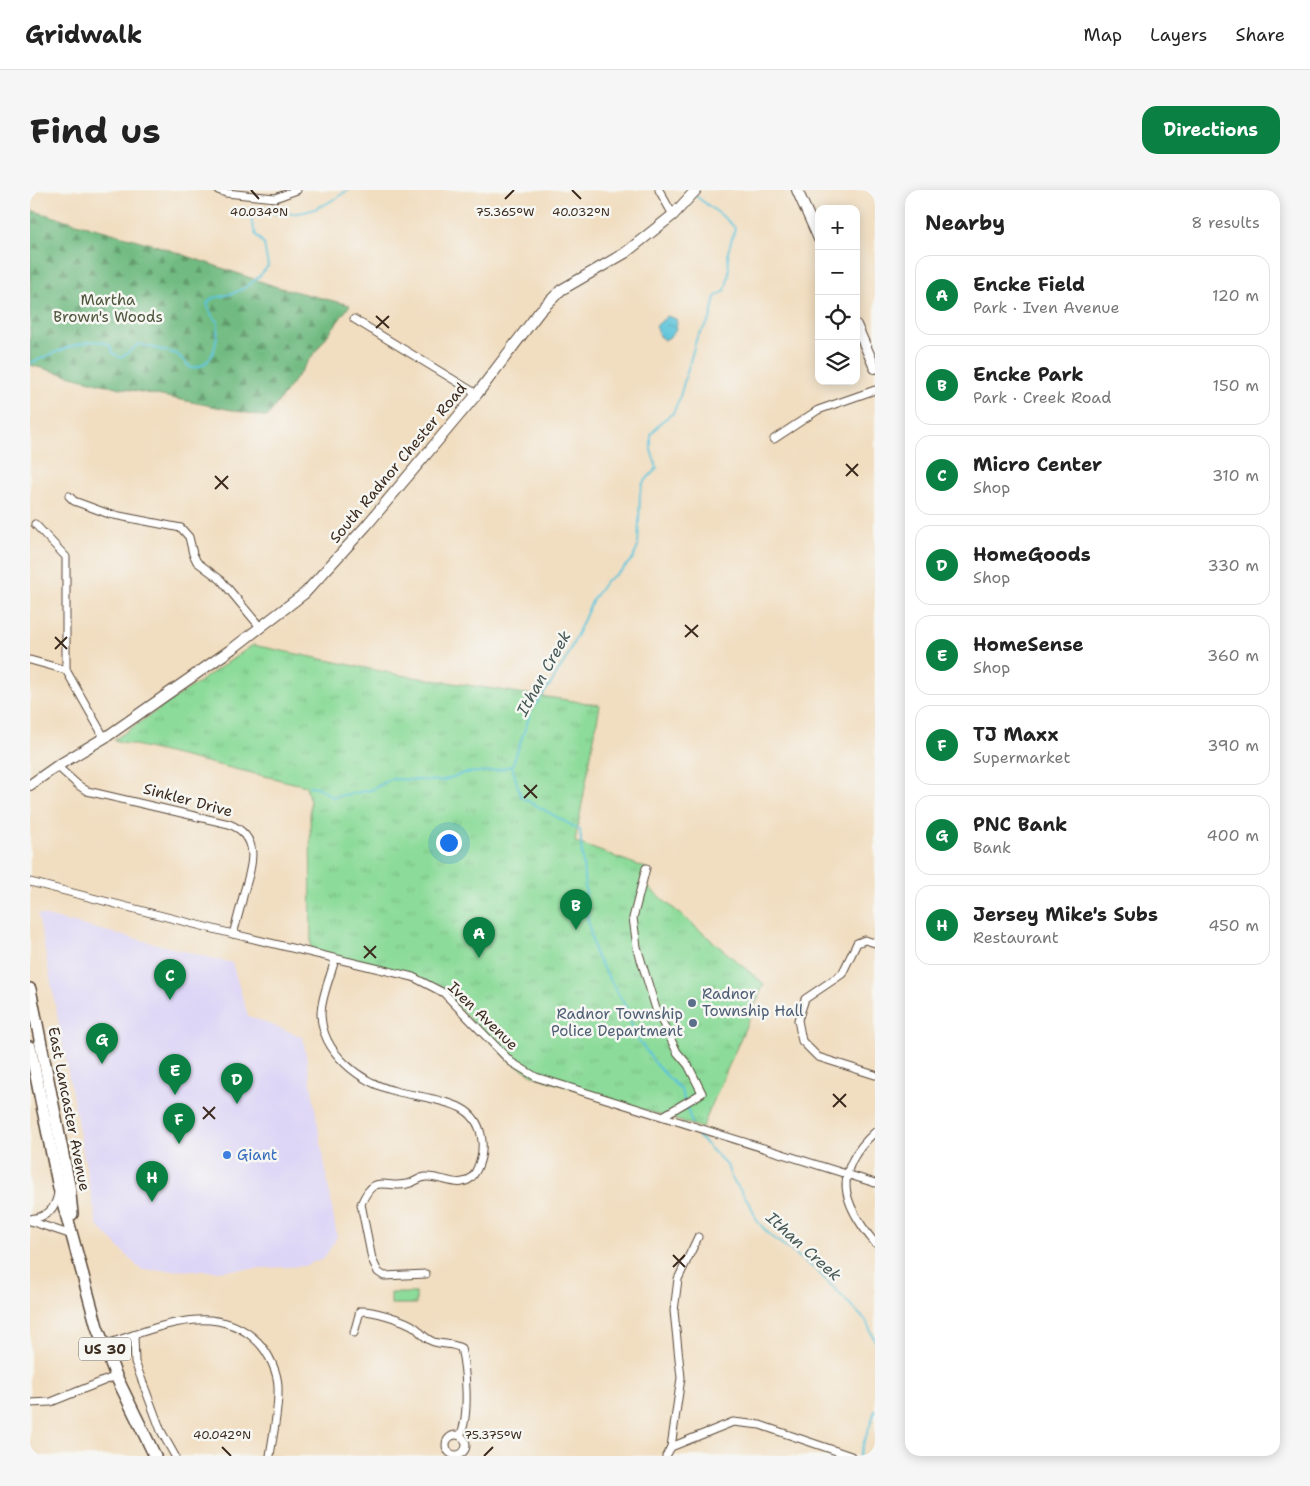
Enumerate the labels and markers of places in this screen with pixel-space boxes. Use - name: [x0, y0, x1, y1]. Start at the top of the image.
- pin: B: [560, 889, 592, 930]
- pin: A: [463, 917, 495, 958]
- pin: C: [154, 959, 186, 1000]
- place label: Radnor Township Hall: [702, 984, 804, 1021]
- marker: Radnor Township Hall: [686, 997, 698, 1009]
- place label: Radnor Township Police Department: [551, 1004, 683, 1041]
- marker: Radnor Township Police Department: [687, 1017, 699, 1029]
- pin: G: [86, 1023, 118, 1064]
- pin: E: [159, 1054, 191, 1095]
- pin: D: [221, 1063, 253, 1104]
- pin: F: [163, 1103, 195, 1144]
- place label: Giant: [237, 1145, 277, 1165]
- marker: Giant: [221, 1149, 233, 1161]
- pin: H: [136, 1161, 168, 1202]

